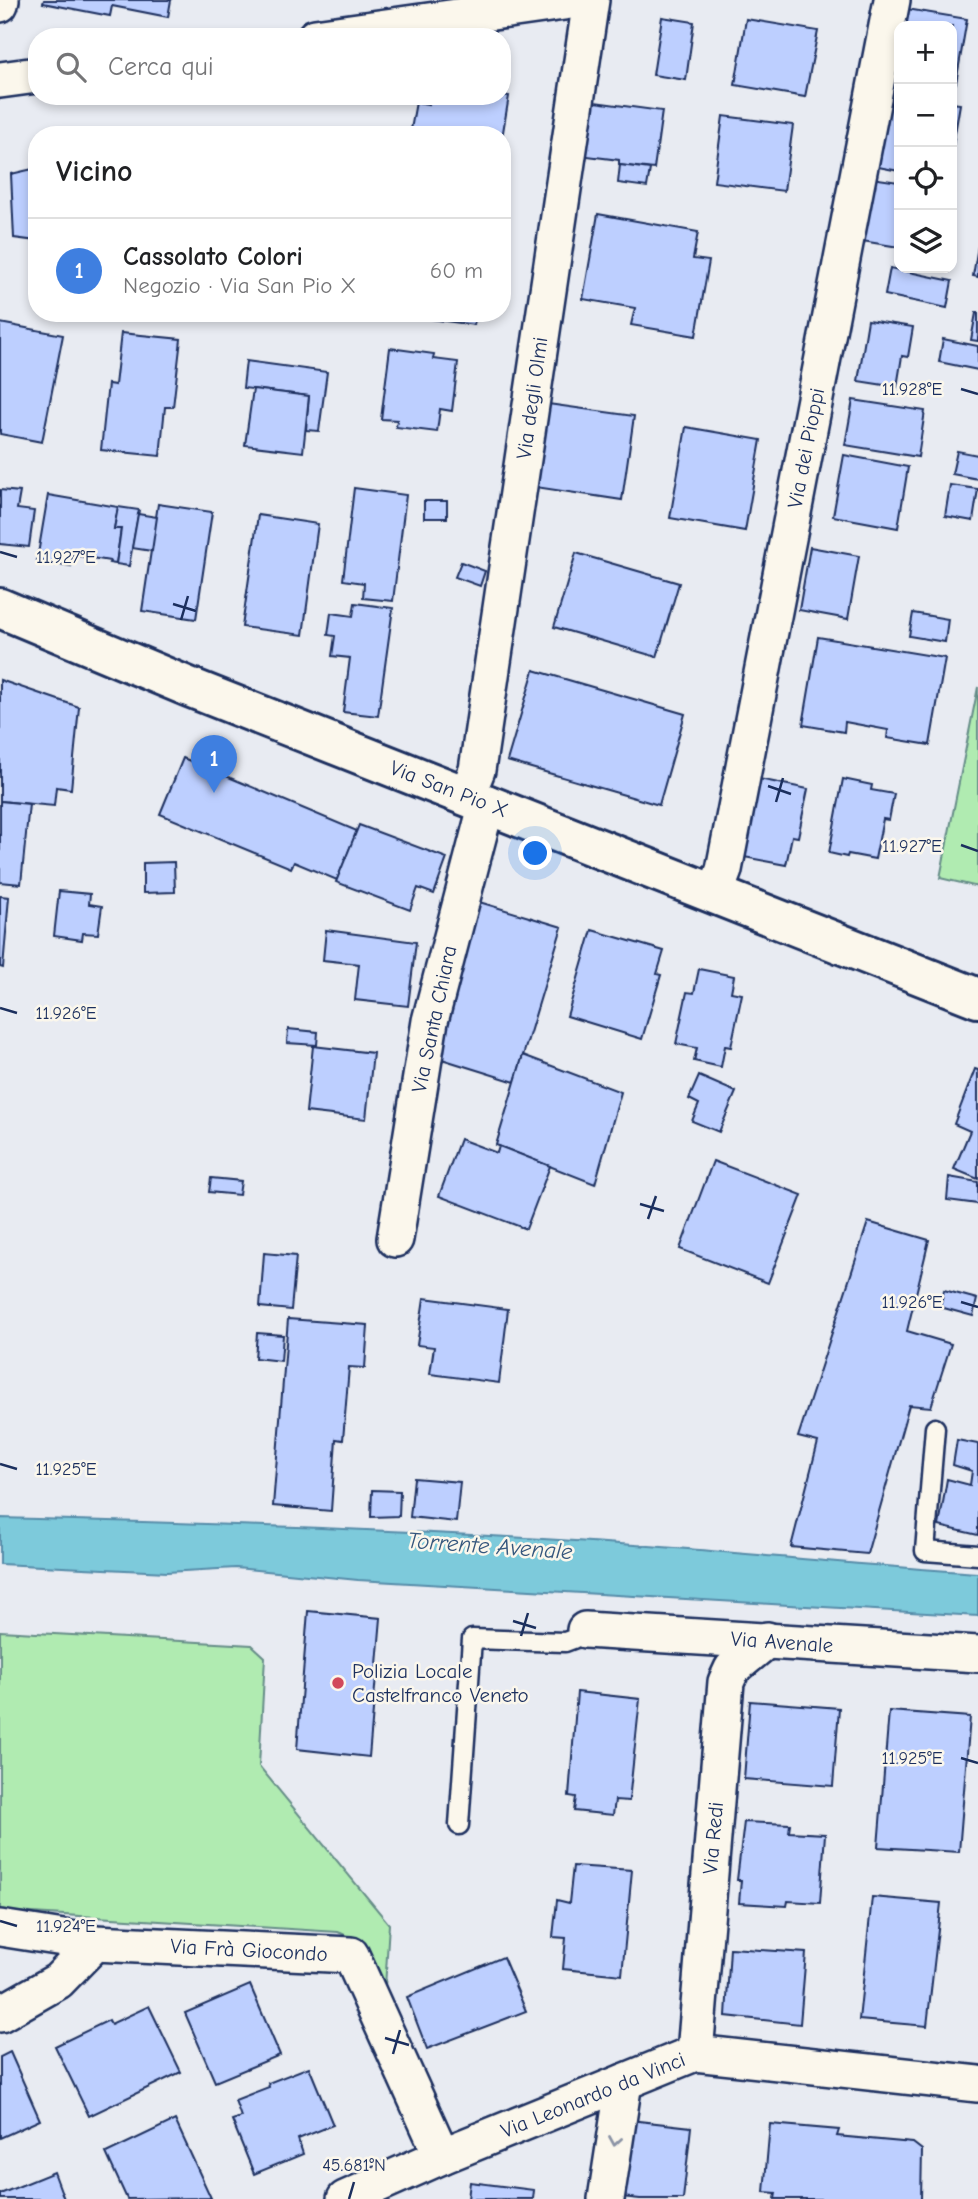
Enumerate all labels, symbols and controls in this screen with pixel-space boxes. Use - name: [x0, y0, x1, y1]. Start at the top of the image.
- map controls: [894, 21, 957, 273]
- button: +: [894, 21, 957, 84]
- search box: [28, 28, 511, 105]
- icon: search: [52, 48, 90, 86]
- text: Cerca qui: [108, 52, 214, 82]
- button: −: [894, 84, 957, 147]
- button: locate: [894, 147, 957, 210]
- text: Vicino: [56, 154, 133, 189]
- button: layers: [894, 210, 957, 273]
- text: Cassolato Colori: [123, 242, 303, 272]
- text: 1: [74, 257, 84, 284]
- text: 60 m: [430, 257, 483, 284]
- text: Negozio · Via San Pio X: [123, 272, 356, 299]
- street label: Via degli Olmi: [512, 335, 552, 461]
- text: 11.928°E: [882, 379, 942, 400]
- street label: Via dei Pioppi: [783, 386, 829, 510]
- text: 11.927°E: [36, 547, 96, 568]
- pin: 1: [191, 735, 237, 793]
- street label: Via San Pio X: [387, 756, 511, 822]
- your location: [518, 836, 552, 870]
- text: 11.927°E: [882, 836, 942, 857]
- street label: Via Santa Chiara: [407, 943, 461, 1095]
- text: 11.926°E: [35, 1003, 97, 1024]
- text: 11.926°E: [881, 1292, 943, 1313]
- text: 11.925°E: [35, 1459, 97, 1480]
- water label: Torrente Avenale: [406, 1527, 574, 1565]
- street label: Via Avenale: [730, 1626, 834, 1658]
- place label: Polizia Locale Castelfranco Veneto: [352, 1659, 529, 1707]
- marker: Polizia Locale Castelfranco Veneto: [330, 1675, 346, 1691]
- text: 11.925°E: [881, 1748, 943, 1769]
- street label: Via Redi: [698, 1801, 728, 1875]
- text: 11.924°E: [36, 1916, 96, 1937]
- street label: Via Frà Giocondo: [170, 1934, 328, 1966]
- street label: Via Leonardo da Vinci: [497, 2047, 689, 2143]
- one-way arrow: [608, 2135, 623, 2146]
- text: 45.681°N: [322, 2155, 386, 2176]

